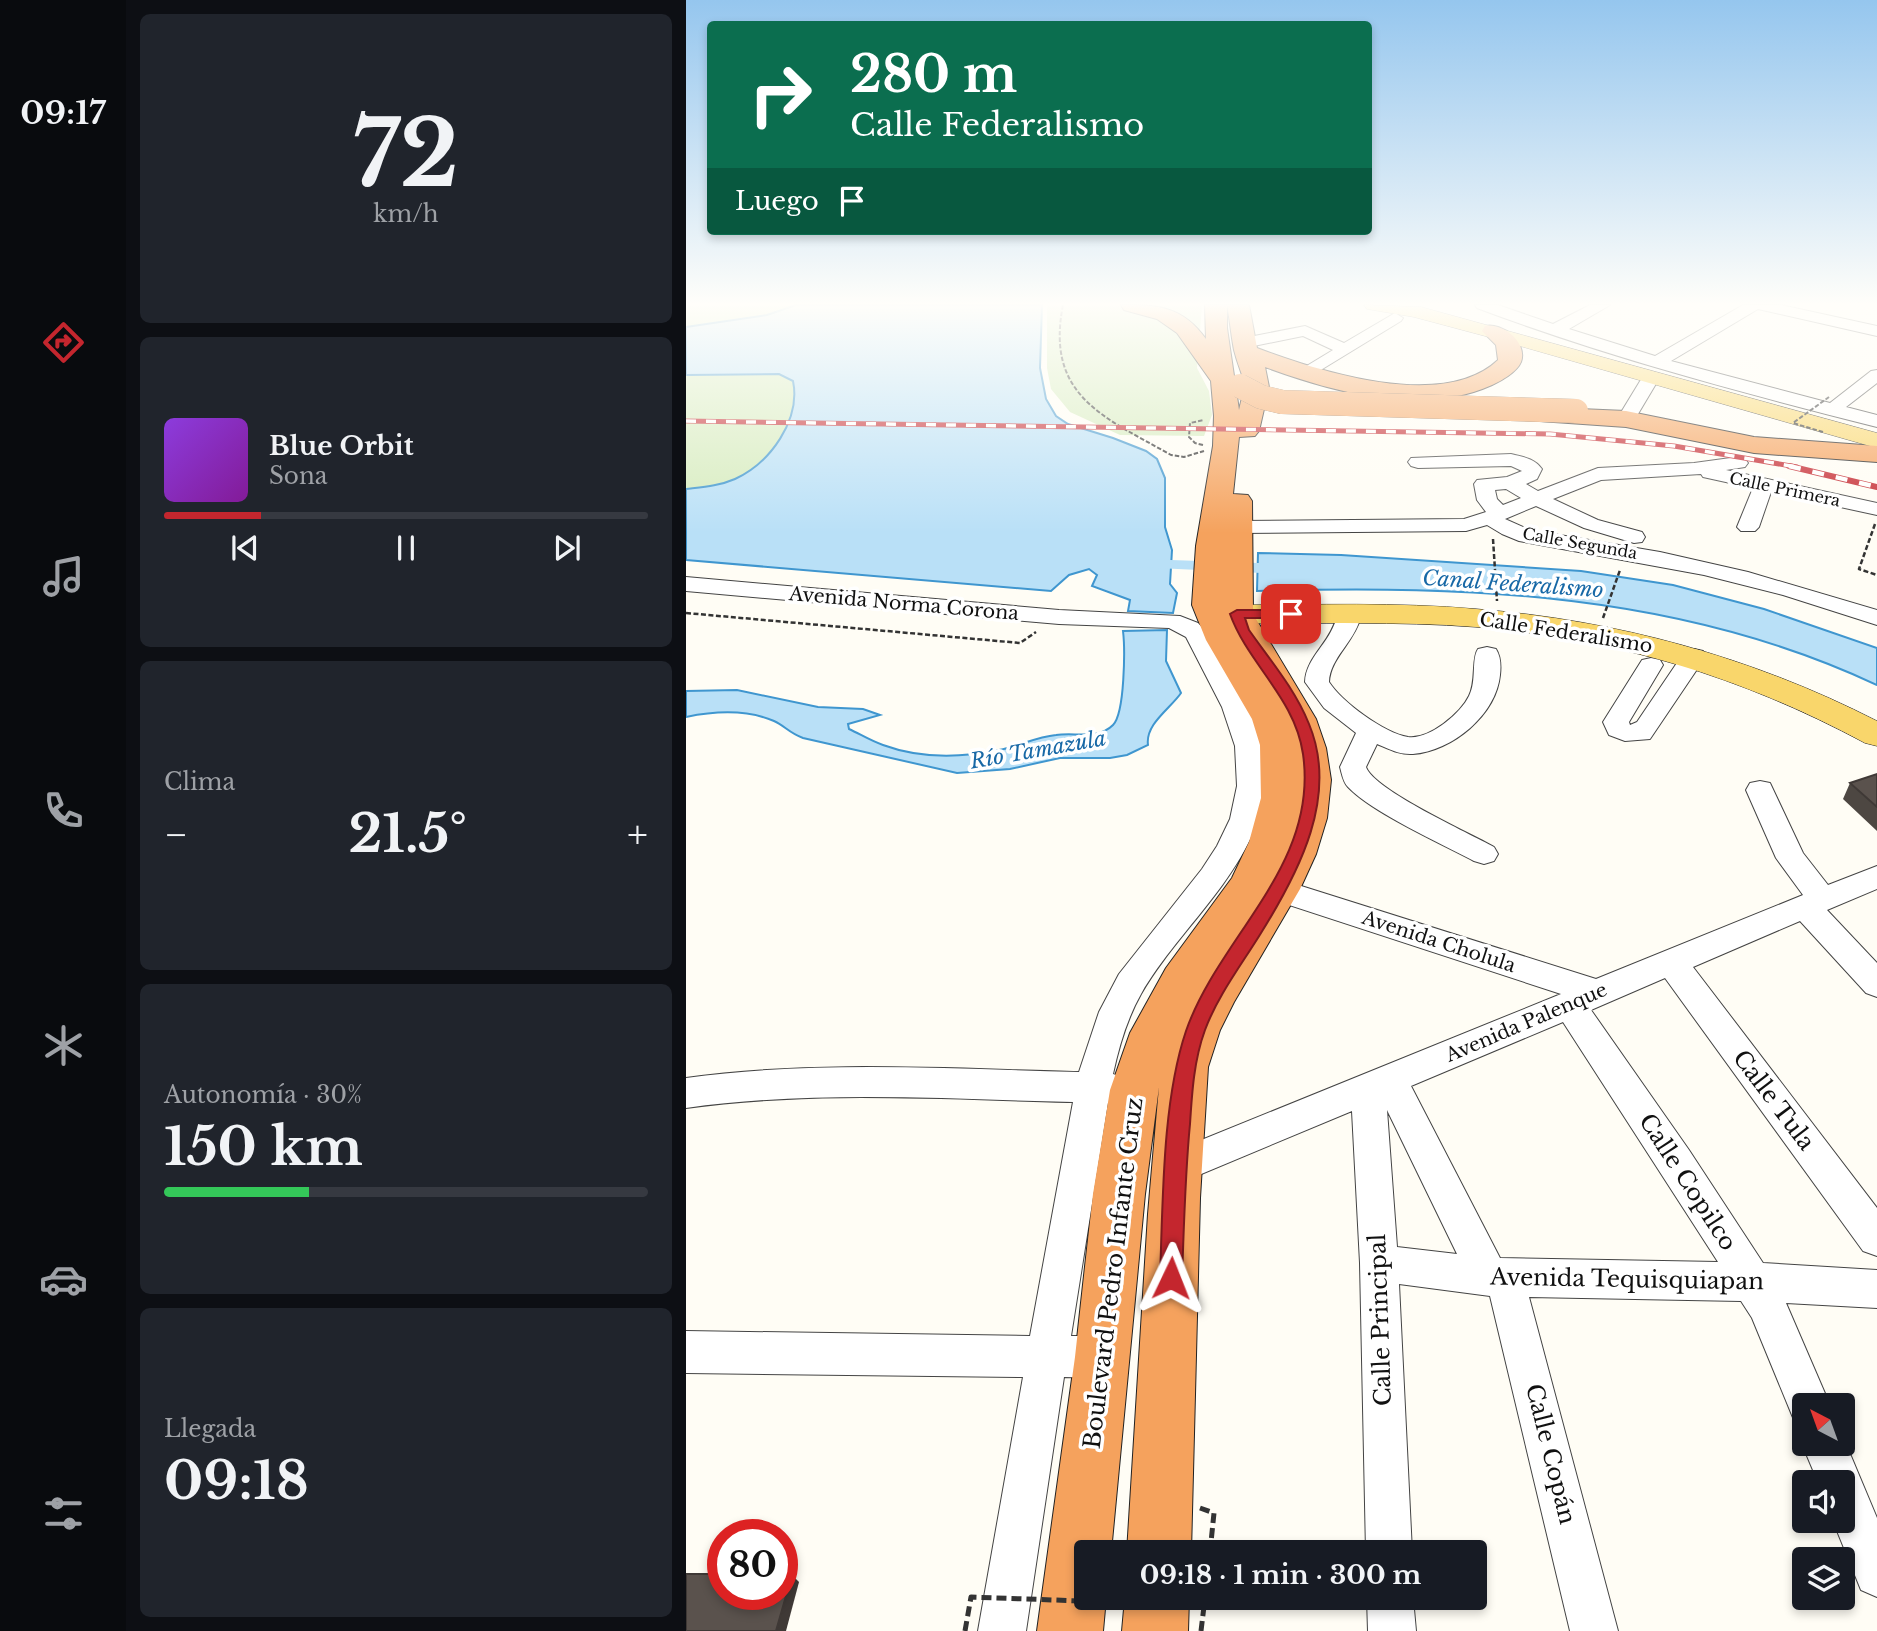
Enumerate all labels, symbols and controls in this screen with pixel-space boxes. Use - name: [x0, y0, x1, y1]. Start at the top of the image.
- text: 280 m: [850, 44, 1017, 105]
- icon: right: [735, 49, 826, 140]
- text: 09:17: [20, 93, 106, 133]
- text: 72: [353, 98, 459, 211]
- text: Calle Federalismo: [850, 105, 1144, 145]
- icon: arrive: [833, 182, 871, 220]
- text: Luego: [735, 185, 819, 217]
- text: km/h: [373, 200, 439, 228]
- icon: directions: [39, 318, 88, 367]
- text: Blue Orbit: [269, 430, 414, 462]
- text: Sona: [269, 462, 327, 490]
- street label: Calle Primera: [1728, 467, 1842, 511]
- street label: Calle Segunda: [1521, 523, 1639, 563]
- icon: previous: [226, 529, 264, 567]
- icon: pause: [387, 529, 425, 567]
- icon: next: [548, 529, 586, 567]
- icon: music: [39, 552, 88, 601]
- water label: Canal Federalismo: [1422, 565, 1604, 603]
- street label: Avenida Norma Corona: [787, 582, 1020, 625]
- pin: [1261, 584, 1321, 644]
- icon: arrive: [1272, 595, 1310, 633]
- street label: Calle Federalismo: [1478, 607, 1654, 658]
- water label: Río Tamazula: [967, 725, 1108, 775]
- text: Clima: [164, 768, 235, 796]
- icon: phone: [39, 786, 88, 835]
- text: 21.5°: [348, 802, 467, 866]
- text: −: [164, 811, 188, 858]
- text: +: [627, 811, 648, 858]
- street label: Avenida Cholula: [1358, 905, 1519, 977]
- street label: Avenida Palenque: [1441, 978, 1610, 1067]
- icon: climate: [39, 1021, 88, 1070]
- street label: Calle Tula: [1727, 1044, 1821, 1156]
- text: Autonomía · 30%: [164, 1081, 362, 1109]
- street label: Boulevard Pedro Infante Cruz: [1078, 1096, 1148, 1450]
- street label: Calle Copilco: [1633, 1108, 1743, 1256]
- text: 150 km: [164, 1115, 363, 1179]
- street label: Calle Principal: [1363, 1233, 1397, 1407]
- position arrow: [1134, 1241, 1208, 1315]
- icon: car: [39, 1255, 88, 1304]
- street label: Avenida Tequisquiapan: [1489, 1263, 1764, 1295]
- street label: Calle Copán: [1520, 1381, 1582, 1527]
- north arrow: [1792, 1393, 1855, 1456]
- map controls: [1792, 1393, 1855, 1610]
- text: Llegada: [164, 1415, 256, 1443]
- text: 09:18: [164, 1449, 309, 1513]
- button: sound: [1792, 1470, 1855, 1533]
- icon: filters: [39, 1489, 88, 1538]
- speed limit sign: 80: [707, 1519, 798, 1610]
- button: layers: [1792, 1547, 1855, 1610]
- text: 09:18 · 1 min · 300 m: [1140, 1559, 1421, 1591]

